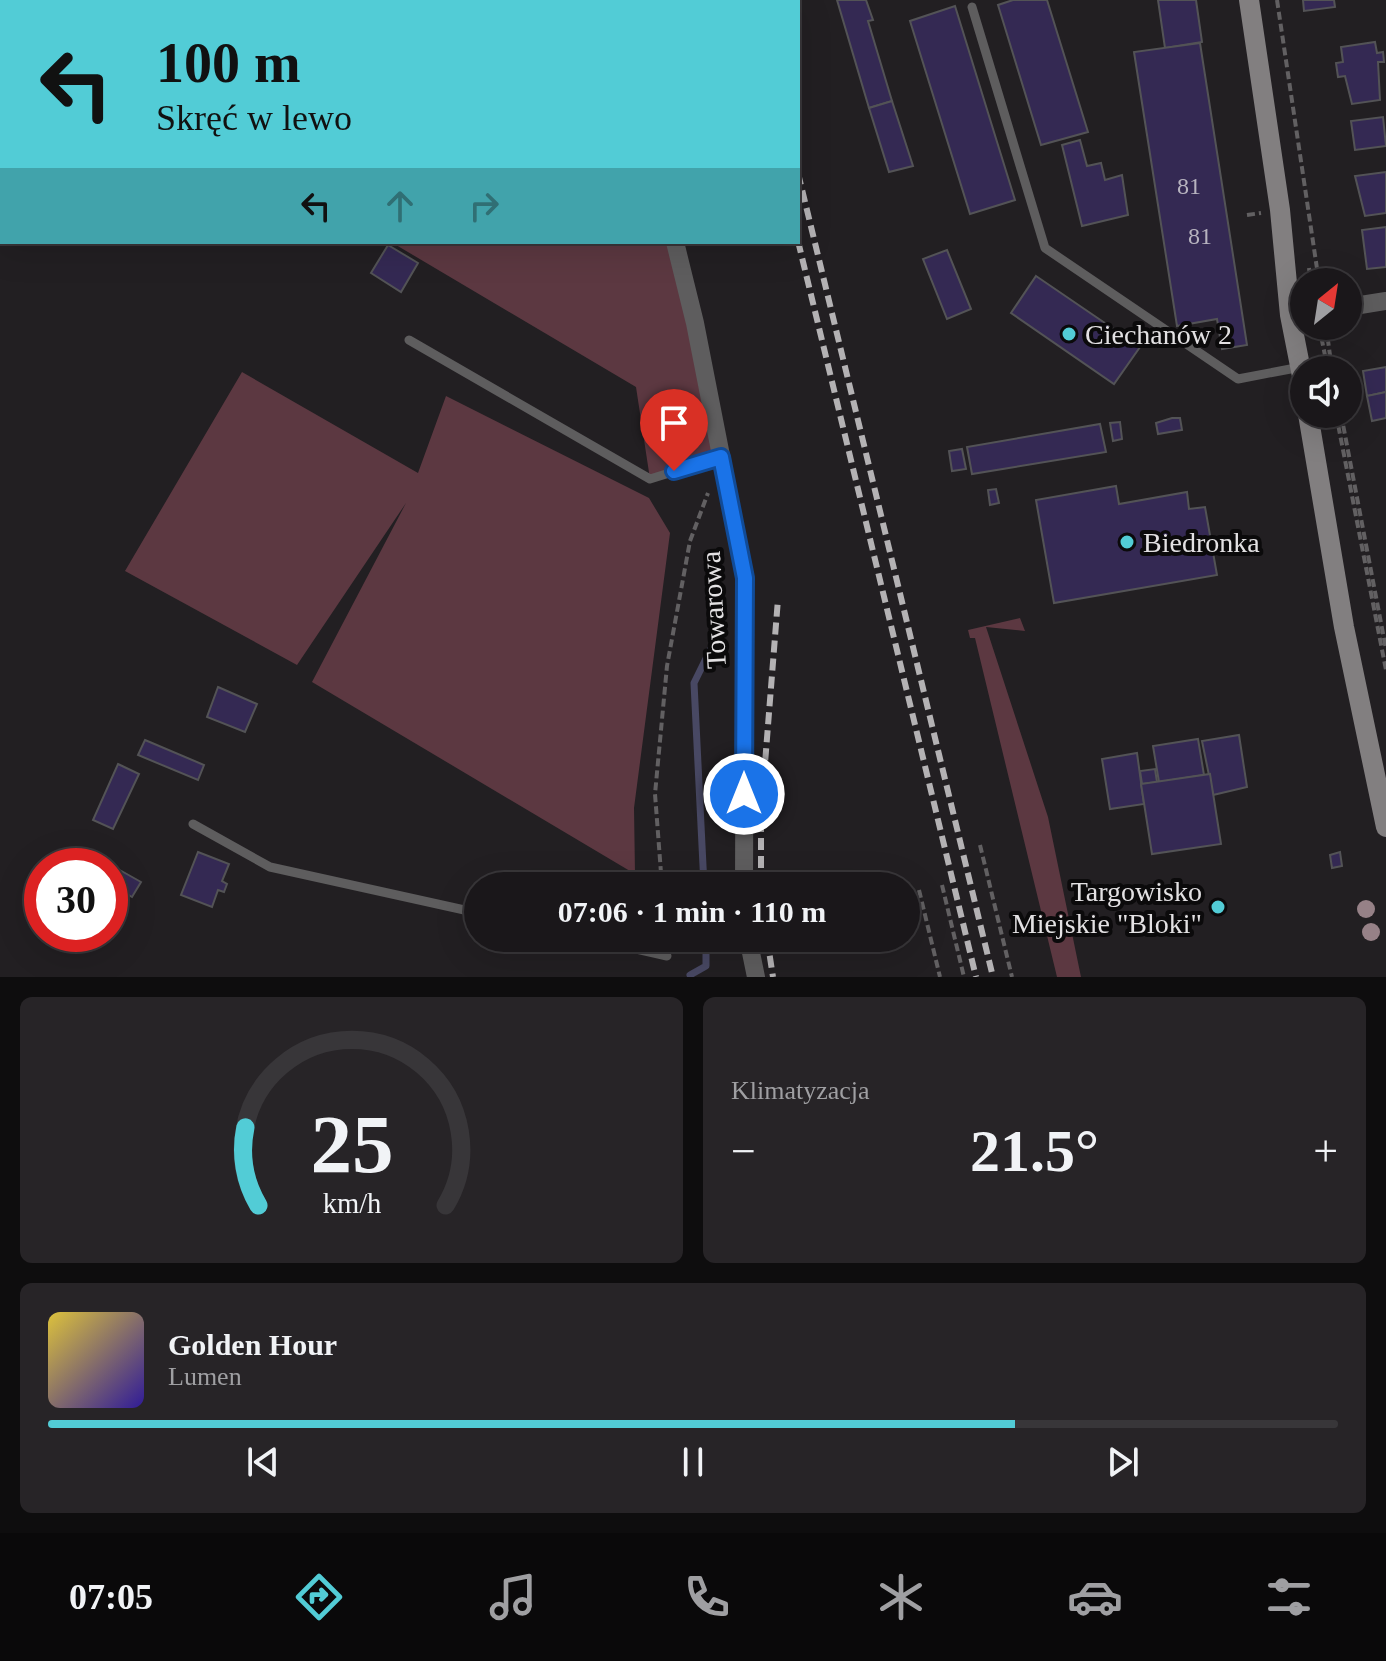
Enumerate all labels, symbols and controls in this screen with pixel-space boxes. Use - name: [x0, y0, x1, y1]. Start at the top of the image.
- icon: left: [24, 32, 128, 136]
- text: 100 m: [156, 32, 301, 94]
- text: Skręć w lewo: [156, 98, 352, 138]
- house number: 81: [1177, 173, 1201, 199]
- icon: left: [294, 184, 338, 228]
- icon: ahead: [378, 184, 422, 228]
- icon: right: [462, 184, 506, 228]
- house number: 81: [1188, 223, 1212, 249]
- north arrow: [1290, 268, 1362, 340]
- map controls: [1290, 268, 1362, 428]
- place label: Ciechanów 2: [1085, 319, 1232, 350]
- marker: Ciechanów 2: [1060, 325, 1078, 343]
- button: sound: [1290, 356, 1362, 428]
- pin: [640, 389, 708, 471]
- icon: arrive: [652, 401, 696, 445]
- place label: Biedronka: [1143, 527, 1260, 558]
- marker: Biedronka: [1118, 533, 1136, 551]
- street label: Towarowa: [695, 550, 732, 670]
- position arrow: [702, 752, 786, 836]
- speed limit sign: 30: [24, 848, 128, 952]
- place label: Targowisko Miejskie "Bloki": [1012, 876, 1202, 939]
- text: 07:06 · 1 min · 110 m: [558, 895, 826, 928]
- marker: Targowisko Miejskie "Bloki": [1209, 898, 1227, 916]
- text: Klimatyzacja: [731, 1076, 870, 1105]
- text: 25: [310, 1098, 393, 1190]
- text: 21.5°: [970, 1118, 1099, 1184]
- text: −: [731, 1127, 756, 1176]
- text: +: [1313, 1127, 1338, 1176]
- text: km/h: [322, 1188, 381, 1219]
- text: Golden Hour: [168, 1328, 337, 1361]
- text: Lumen: [168, 1362, 242, 1391]
- icon: previous: [241, 1440, 285, 1484]
- icon: pause: [671, 1440, 715, 1484]
- icon: next: [1101, 1440, 1145, 1484]
- icon: directions: [291, 1569, 347, 1625]
- icon: music: [485, 1569, 541, 1625]
- icon: phone: [679, 1569, 735, 1625]
- icon: climate: [873, 1569, 929, 1625]
- icon: car: [1067, 1569, 1123, 1625]
- icon: filters: [1261, 1569, 1317, 1625]
- text: 07:05: [69, 1577, 153, 1617]

